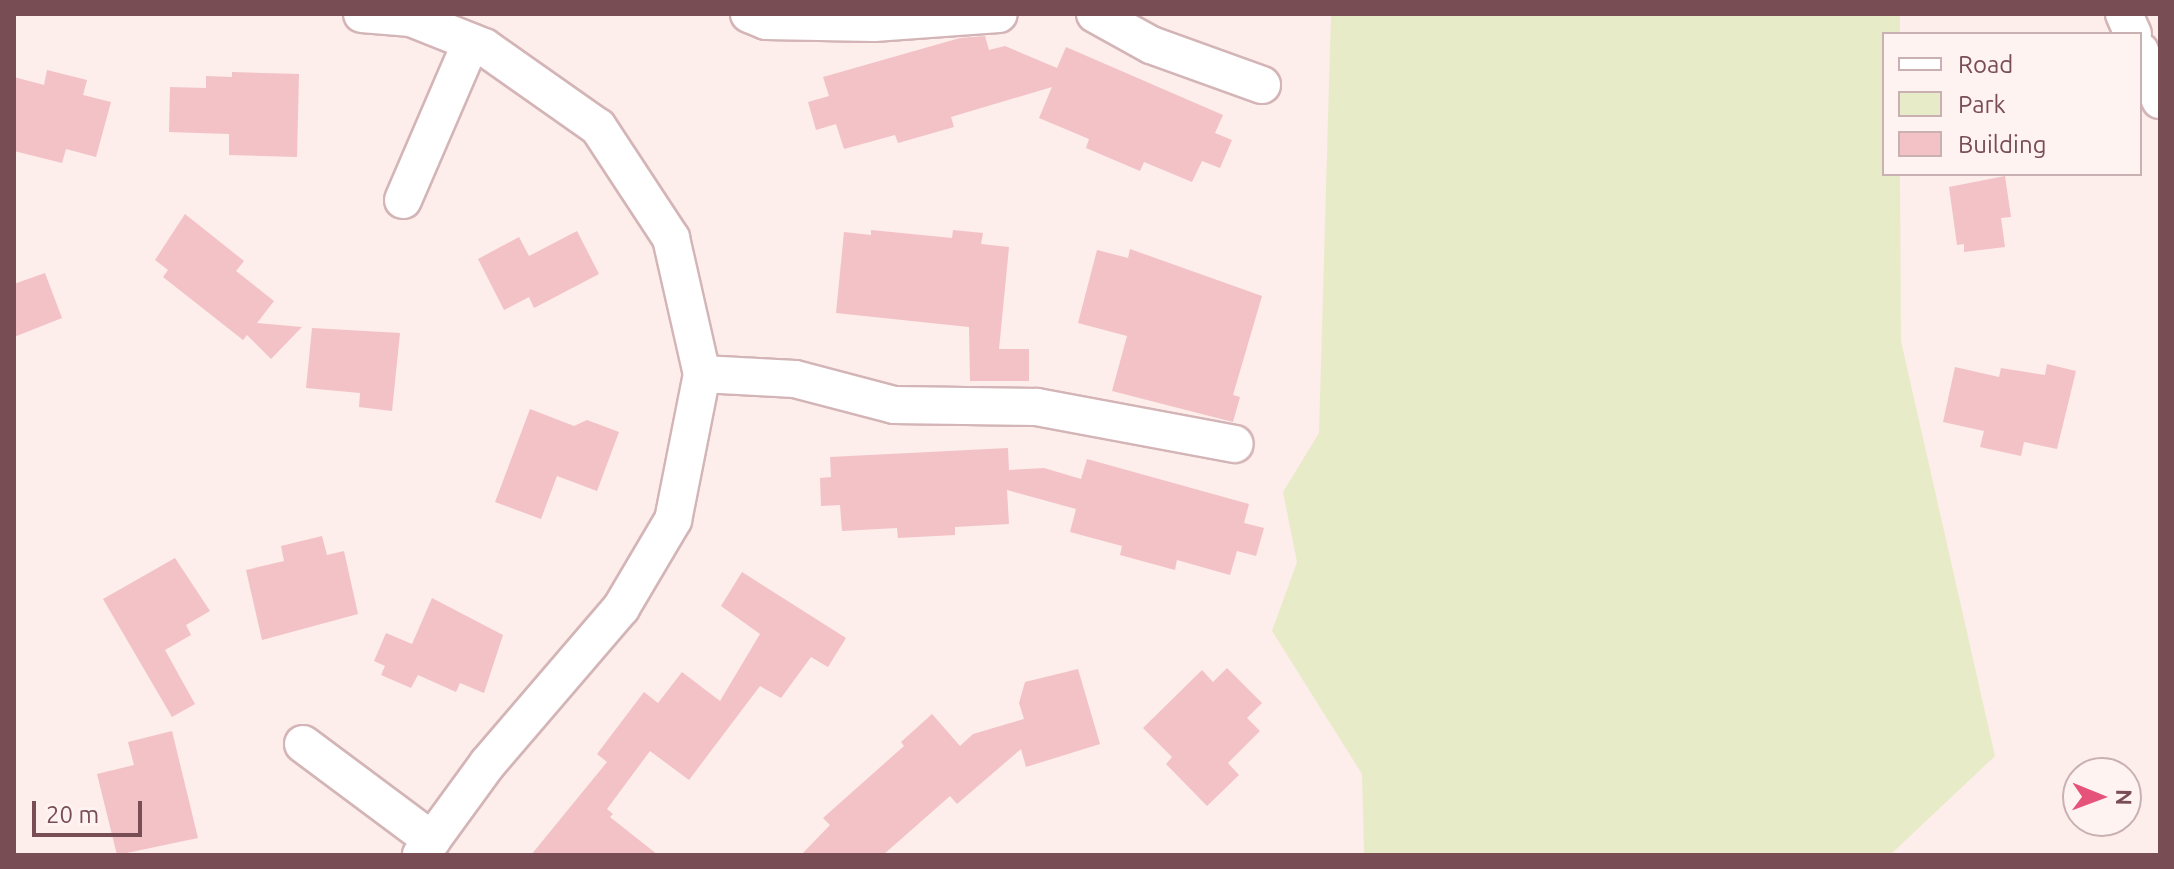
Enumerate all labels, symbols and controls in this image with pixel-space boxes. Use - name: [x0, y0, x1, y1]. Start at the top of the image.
- legend: [1882, 32, 2142, 176]
- text: Road: [1958, 51, 2013, 78]
- text: Park: [1958, 91, 2006, 118]
- text: Building: [1958, 131, 2046, 158]
- north arrow: [2062, 757, 2142, 837]
- scale bar: [36, 785, 146, 835]
- text: N: [2112, 789, 2137, 806]
- text: 20 m: [46, 801, 99, 828]

